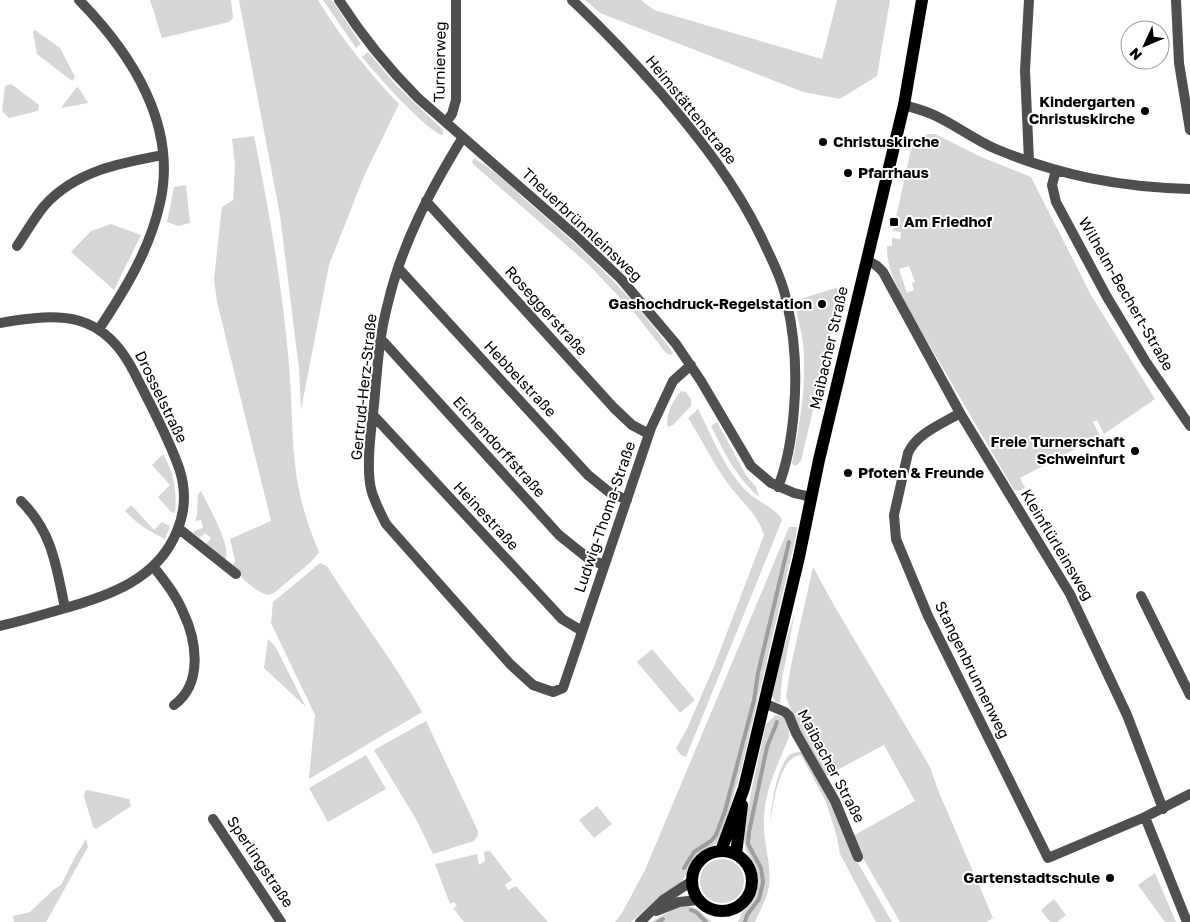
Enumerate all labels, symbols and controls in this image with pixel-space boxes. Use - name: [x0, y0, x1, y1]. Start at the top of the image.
- north arrow: [1120, 20, 1170, 70]
- street label: Turnierweg: [429, 21, 449, 103]
- text: N: [1125, 45, 1145, 64]
- street label: Heimstättenstraße: [642, 51, 741, 168]
- place label: Kindergarten Christuskirche: [1029, 92, 1135, 127]
- marker: Kindergarten Christuskirche: [1139, 105, 1151, 117]
- place label: Christuskirche: [833, 132, 939, 150]
- marker: Christuskirche: [817, 136, 829, 148]
- place label: Pfarrhaus: [858, 163, 929, 181]
- street label: Theuerbrünnleinsweg: [519, 164, 647, 285]
- marker: Pfarrhaus: [842, 167, 854, 179]
- place label: Am Friedhof: [904, 212, 992, 230]
- street label: Wilhelm-Bechert-Straße: [1076, 214, 1178, 374]
- marker: Am Friedhof: [888, 216, 900, 228]
- street label: Roseggerstraße: [502, 262, 592, 359]
- street label: Maibacher Straße: [805, 284, 851, 411]
- place label: Gashochdruck-Regelstation: [608, 294, 812, 312]
- marker: Gashochdruck-Regelstation: [816, 298, 828, 310]
- street label: Gertrud-Herz-Straße: [346, 312, 380, 461]
- street label: Hebbelstraße: [481, 336, 561, 420]
- street label: Drosselstraße: [132, 348, 192, 446]
- street label: Eichendorffstraße: [450, 392, 550, 501]
- place label: Freie Turnerschaft Schweinfurt: [991, 432, 1125, 467]
- street label: Ludwig-Thoma-Straße: [570, 438, 639, 595]
- marker: Freie Turnerschaft Schweinfurt: [1129, 445, 1141, 457]
- place label: Pfoten & Freunde: [858, 463, 984, 481]
- marker: Pfoten & Freunde: [842, 467, 854, 479]
- street label: Heinestraße: [450, 477, 523, 554]
- street label: Kleinflürleinsweg: [1018, 486, 1098, 603]
- street label: Stangenbrunnenweg: [932, 598, 1014, 741]
- street label: Maibacher Straße: [794, 706, 869, 826]
- street label: Sperlingstraße: [224, 812, 298, 911]
- place label: Gartenstadtschule: [963, 868, 1100, 886]
- marker: Gartenstadtschule: [1104, 872, 1116, 884]

